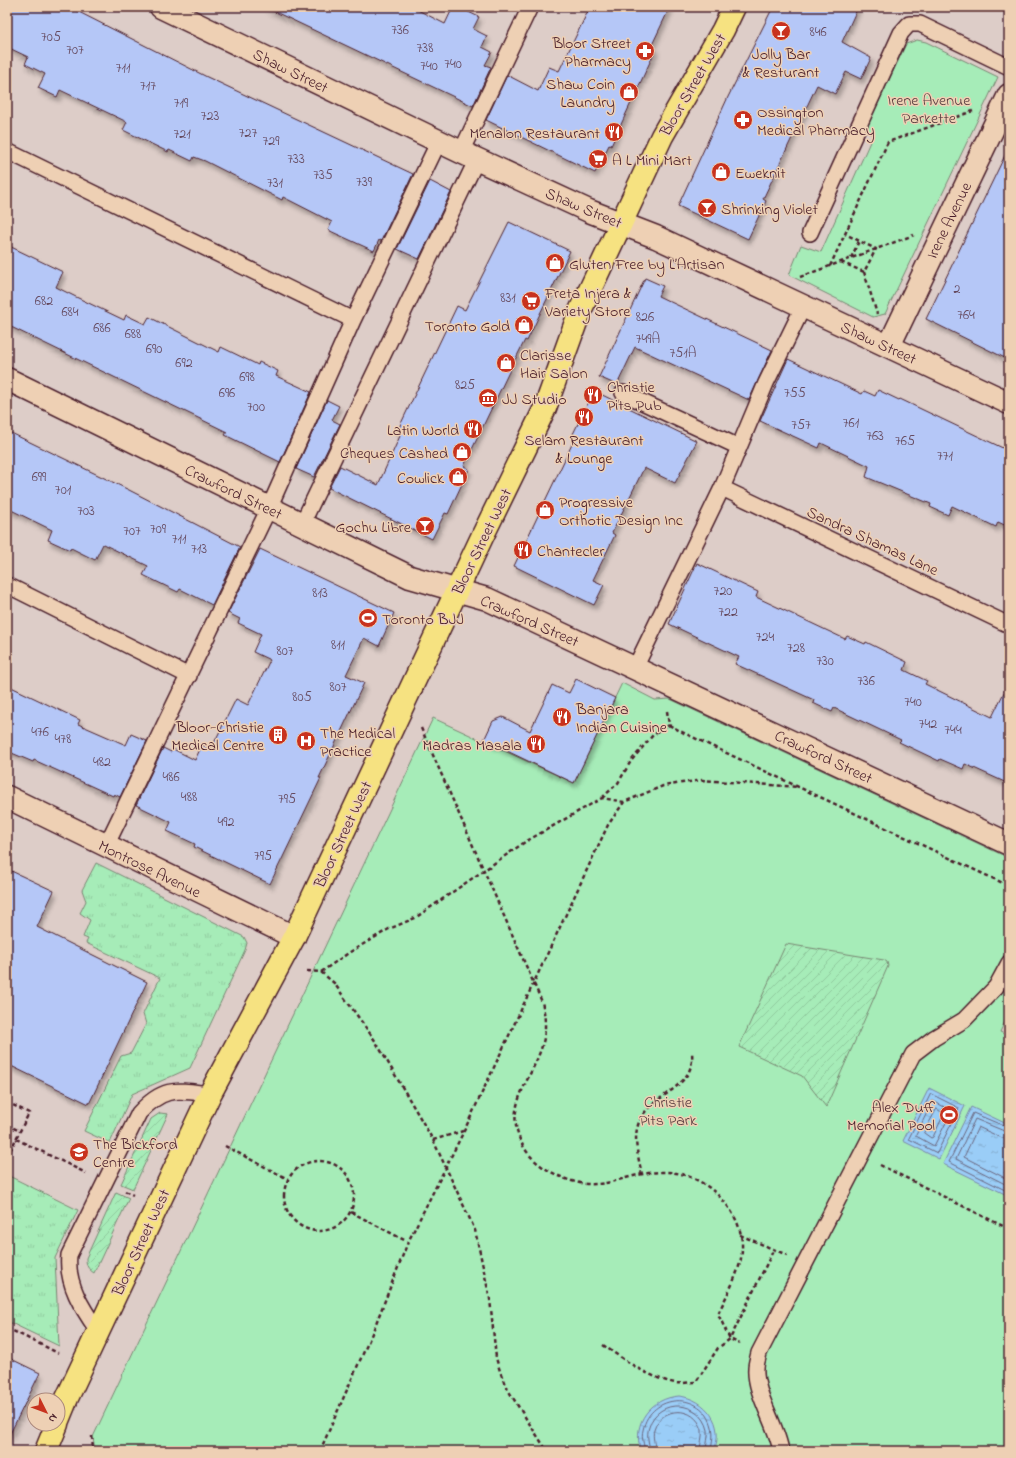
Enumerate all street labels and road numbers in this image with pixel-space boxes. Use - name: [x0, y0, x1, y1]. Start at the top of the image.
- street label: Bloor Street West: [654, 28, 733, 142]
- street label: Shaw Street: [248, 43, 332, 101]
- street label: Irene Avenue: [921, 178, 979, 263]
- street label: Shaw Street: [541, 182, 626, 236]
- street label: Shaw Street: [836, 316, 921, 372]
- street label: Crawford Street: [180, 459, 287, 527]
- street label: Bloor Street West: [446, 484, 519, 600]
- street label: Sandra Shamas Lane: [802, 501, 943, 583]
- street label: Crawford Street: [476, 589, 583, 655]
- street label: Crawford Street: [770, 725, 877, 791]
- street label: Bloor Street West: [308, 777, 379, 893]
- street label: Montrose Avenue: [94, 835, 205, 905]
- street label: Bloor Street West: [106, 1185, 177, 1301]

